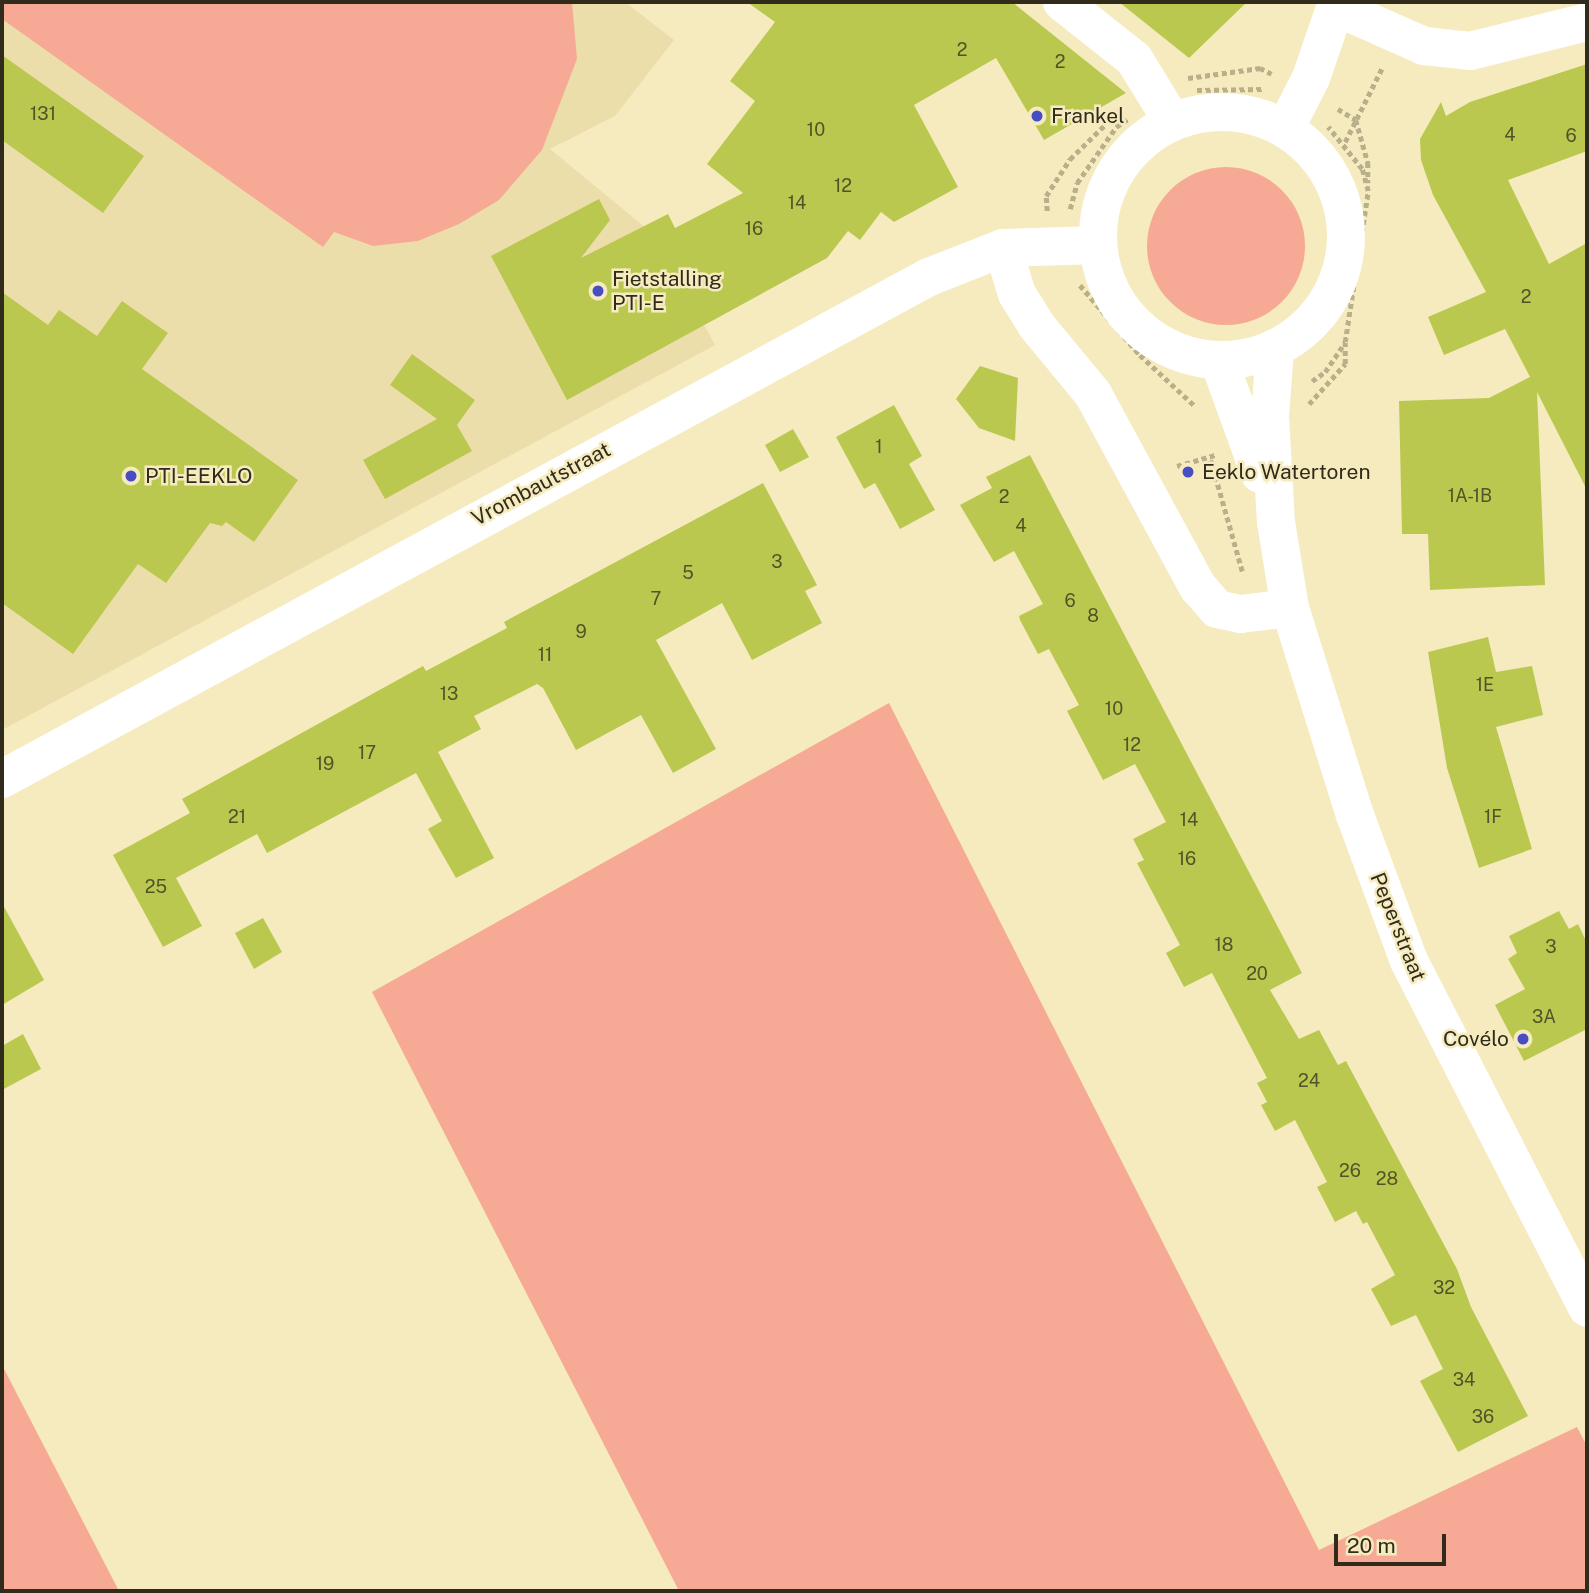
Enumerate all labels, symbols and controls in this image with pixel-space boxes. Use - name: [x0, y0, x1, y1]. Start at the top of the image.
- house number: 2: [957, 39, 967, 61]
- house number: 2: [1055, 51, 1065, 73]
- house number: 131: [30, 103, 56, 125]
- place label: Frankel: [1051, 103, 1125, 129]
- marker: Frankel: [1029, 108, 1045, 124]
- house number: 10: [807, 119, 825, 141]
- house number: 4: [1504, 124, 1516, 146]
- house number: 6: [1565, 125, 1577, 147]
- house number: 12: [834, 175, 852, 197]
- house number: 14: [788, 192, 806, 214]
- house number: 16: [745, 218, 763, 240]
- place label: Fietstalling PTI-E: [612, 266, 722, 316]
- marker: Fietstalling PTI-E: [590, 283, 606, 299]
- house number: 2: [1521, 286, 1531, 308]
- house number: 1: [875, 436, 883, 458]
- street label: Vrombautstraat: [467, 437, 615, 531]
- place label: Eeklo Watertoren: [1202, 459, 1371, 485]
- place label: PTI-EEKLO: [145, 463, 252, 489]
- marker: Eeklo Watertoren: [1180, 464, 1196, 480]
- marker: PTI-EEKLO: [123, 468, 139, 484]
- house number: 1A-1B: [1448, 485, 1492, 507]
- house number: 2: [999, 486, 1009, 508]
- house number: 4: [1015, 515, 1027, 537]
- house number: 3: [771, 551, 783, 573]
- house number: 5: [682, 562, 694, 584]
- house number: 7: [651, 588, 661, 610]
- house number: 6: [1064, 590, 1076, 612]
- house number: 8: [1087, 605, 1099, 627]
- house number: 9: [575, 621, 587, 643]
- house number: 11: [538, 644, 552, 666]
- house number: 1E: [1476, 674, 1494, 696]
- house number: 13: [440, 683, 458, 705]
- house number: 10: [1105, 698, 1123, 720]
- house number: 12: [1123, 734, 1141, 756]
- house number: 17: [358, 742, 376, 764]
- house number: 19: [316, 753, 334, 775]
- house number: 21: [228, 806, 246, 828]
- house number: 1F: [1484, 806, 1502, 828]
- house number: 14: [1180, 809, 1198, 831]
- house number: 16: [1178, 848, 1196, 870]
- street label: Peperstraat: [1365, 869, 1431, 985]
- house number: 25: [145, 876, 167, 898]
- house number: 18: [1215, 934, 1233, 956]
- house number: 3: [1545, 936, 1557, 958]
- house number: 20: [1246, 963, 1268, 985]
- house number: 3A: [1532, 1006, 1556, 1028]
- place label: Covélo: [1443, 1026, 1509, 1052]
- marker: Covélo: [1515, 1031, 1531, 1047]
- house number: 24: [1298, 1070, 1320, 1092]
- house number: 26: [1339, 1160, 1361, 1182]
- house number: 28: [1376, 1168, 1398, 1190]
- house number: 32: [1433, 1277, 1455, 1299]
- house number: 34: [1453, 1369, 1475, 1391]
- house number: 36: [1472, 1406, 1494, 1428]
- scale bar: [1337, 1520, 1449, 1564]
- text: 20 m: [1347, 1533, 1396, 1558]

